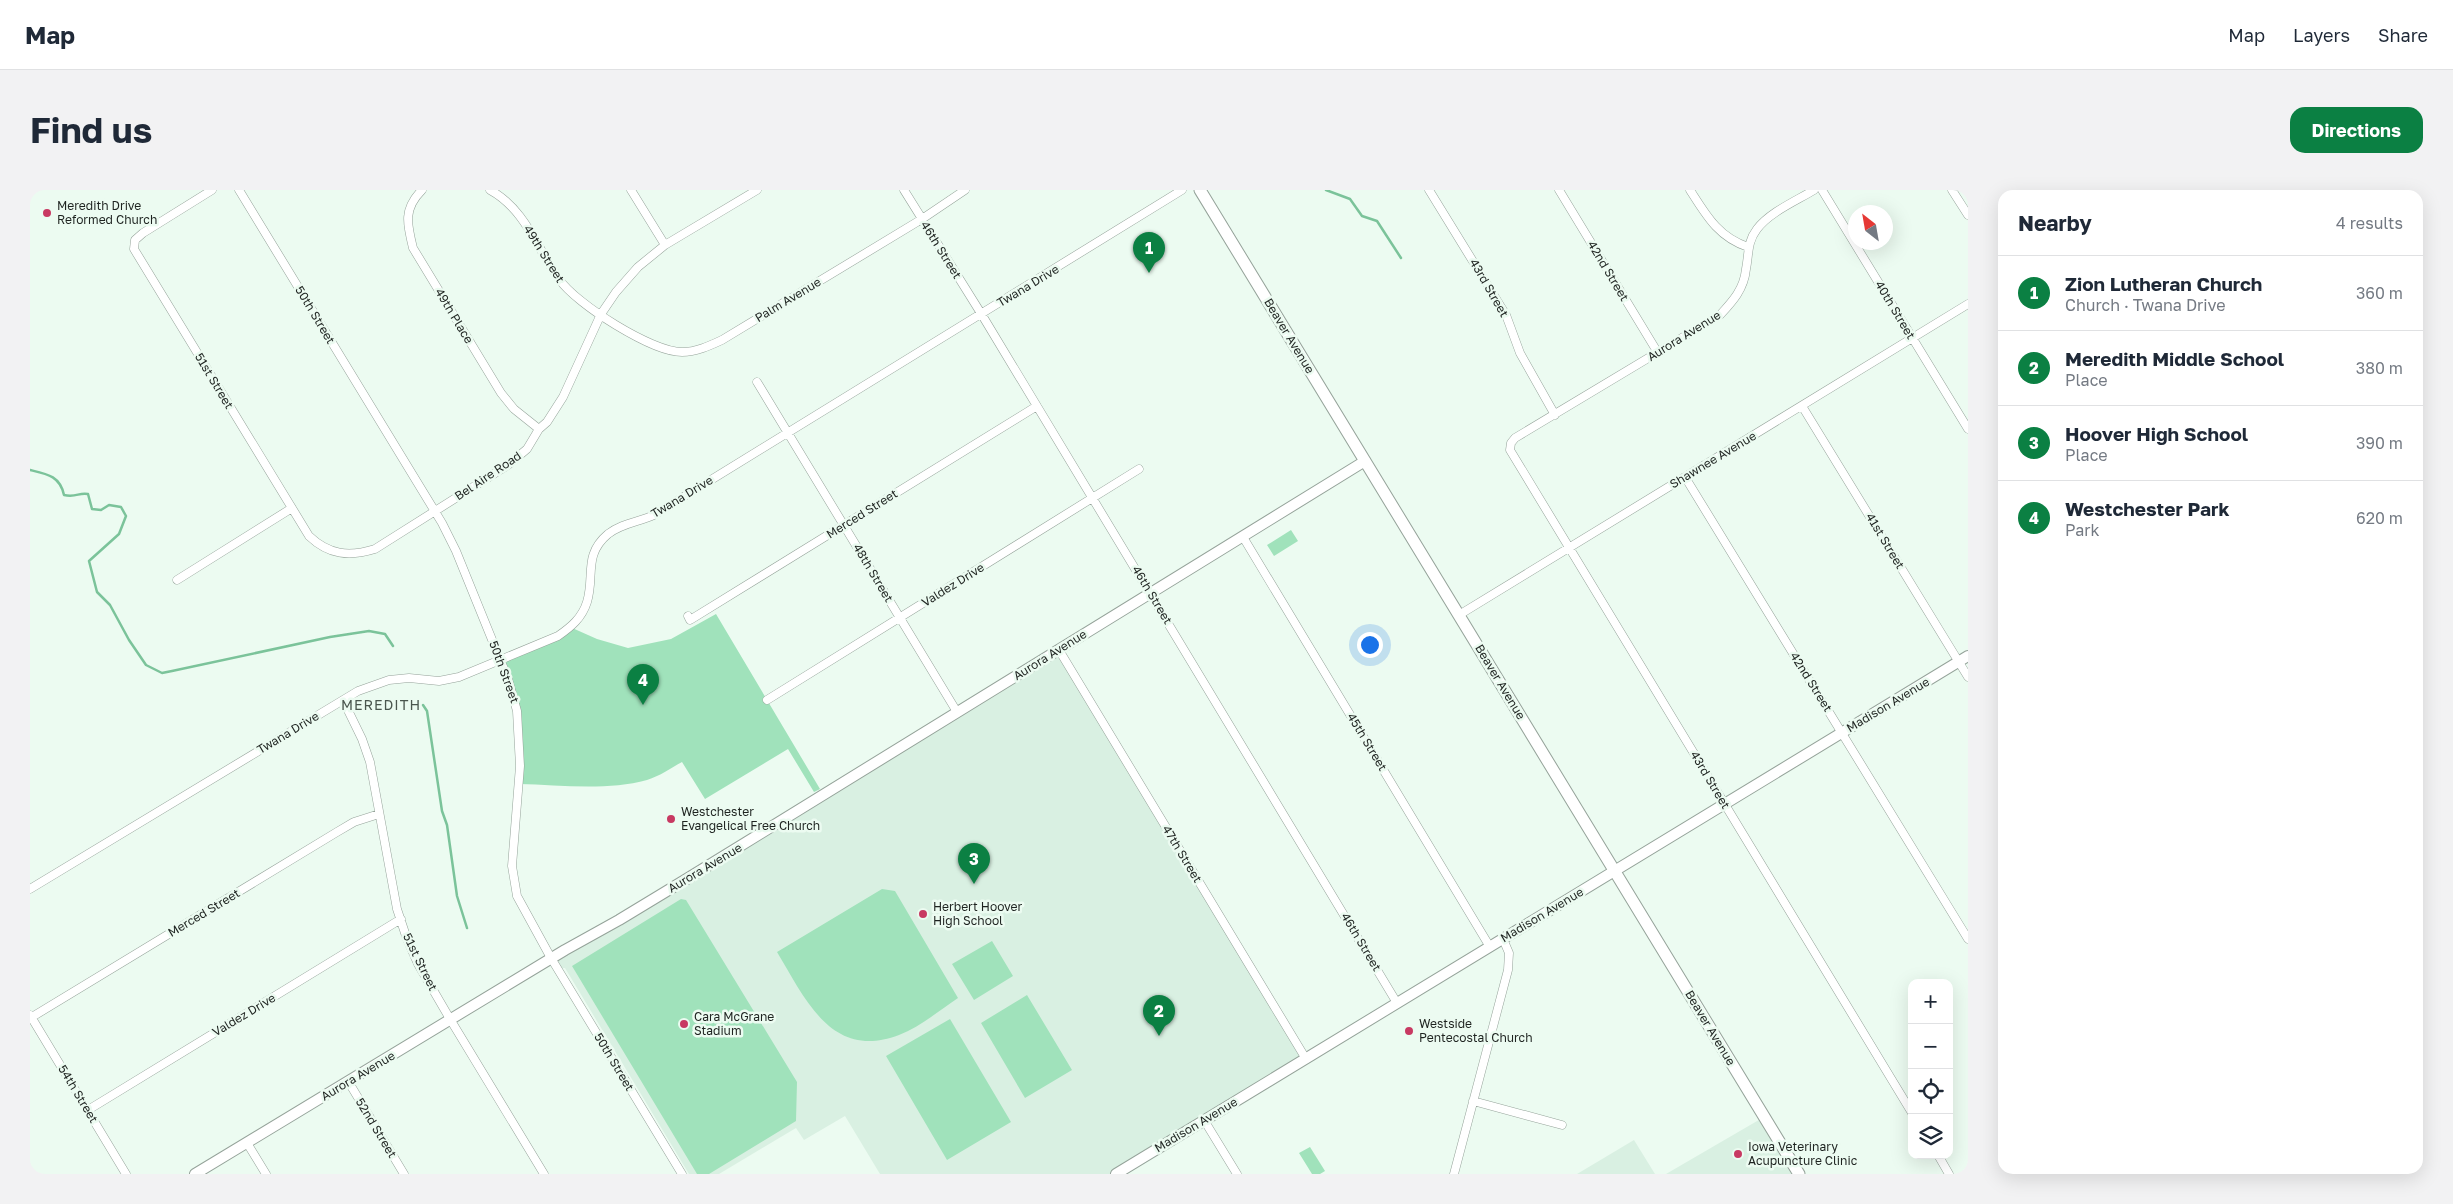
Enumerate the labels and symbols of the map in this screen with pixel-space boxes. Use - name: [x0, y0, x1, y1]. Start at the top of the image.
- place label: Meredith Drive Reformed Church: [57, 198, 157, 227]
- north arrow: [1848, 205, 1893, 250]
- marker: Meredith Drive Reformed Church: [41, 207, 53, 219]
- street label: 46th Street: [918, 218, 965, 282]
- street label: 49th Street: [521, 222, 568, 286]
- pin: 1: [1133, 232, 1165, 273]
- street label: 42nd Street: [1585, 238, 1632, 304]
- street label: 43rd Street: [1467, 256, 1512, 320]
- street label: Twana Drive: [994, 261, 1061, 310]
- street label: Palm Avenue: [752, 274, 823, 325]
- street label: 40th Street: [1872, 278, 1919, 342]
- street label: 50th Street: [292, 283, 339, 347]
- street label: 49th Place: [432, 285, 477, 346]
- street label: Beaver Avenue: [1261, 295, 1318, 376]
- street label: Aurora Avenue: [1644, 307, 1723, 364]
- street label: 51st Street: [192, 350, 237, 412]
- street label: Shawnee Avenue: [1667, 428, 1759, 491]
- street label: Bel Aire Road: [452, 448, 524, 503]
- street label: Twana Drive: [648, 472, 715, 521]
- street label: Merced Street: [823, 486, 900, 541]
- street label: 41st Street: [1863, 510, 1908, 572]
- street label: 48th Street: [850, 541, 897, 605]
- street label: Valdez Drive: [919, 559, 987, 610]
- street label: 46th Street: [1129, 563, 1176, 627]
- street label: Aurora Avenue: [1010, 626, 1089, 683]
- your location: [1357, 632, 1383, 658]
- street label: 50th Street: [486, 639, 523, 705]
- street label: Beaver Avenue: [1472, 641, 1529, 722]
- street label: 42nd Street: [1787, 649, 1836, 715]
- pin: 4: [627, 664, 659, 705]
- street label: Madison Avenue: [1844, 674, 1932, 735]
- district label: MEREDITH: [341, 696, 421, 713]
- street label: Twana Drive: [254, 708, 321, 757]
- street label: 45th Street: [1344, 710, 1391, 774]
- street label: 43rd Street: [1687, 748, 1734, 812]
- place label: Westchester Evangelical Free Church: [681, 804, 820, 833]
- marker: Westchester Evangelical Free Church: [665, 813, 677, 825]
- street label: 47th Street: [1159, 822, 1206, 885]
- street label: Aurora Avenue: [665, 840, 744, 896]
- pin: 3: [958, 843, 990, 884]
- street label: Madison Avenue: [1498, 884, 1586, 945]
- street label: Merced Street: [165, 885, 243, 940]
- place label: Herbert Hoover High School: [933, 899, 1023, 928]
- marker: Herbert Hoover High School: [917, 908, 929, 920]
- street label: 46th Street: [1338, 910, 1385, 974]
- street label: 51st Street: [400, 930, 441, 993]
- street label: Beaver Avenue: [1682, 987, 1739, 1068]
- street label: Valdez Drive: [209, 990, 278, 1039]
- pin: 2: [1143, 995, 1175, 1036]
- place label: Cara McGrane Stadium: [694, 1009, 774, 1038]
- place label: Westside Pentecostal Church: [1419, 1016, 1533, 1045]
- marker: Cara McGrane Stadium: [678, 1018, 690, 1030]
- marker: Westside Pentecostal Church: [1403, 1025, 1415, 1037]
- street label: 50th Street: [591, 1030, 638, 1094]
- street label: Aurora Avenue: [318, 1048, 397, 1104]
- street label: 54th Street: [55, 1062, 102, 1126]
- street label: Madison Avenue: [1152, 1094, 1240, 1155]
- street label: 52nd Street: [353, 1095, 400, 1161]
- place label: Iowa Veterinary Acupuncture Clinic: [1748, 1139, 1858, 1168]
- marker: Iowa Veterinary Acupuncture Clinic: [1732, 1148, 1744, 1160]

